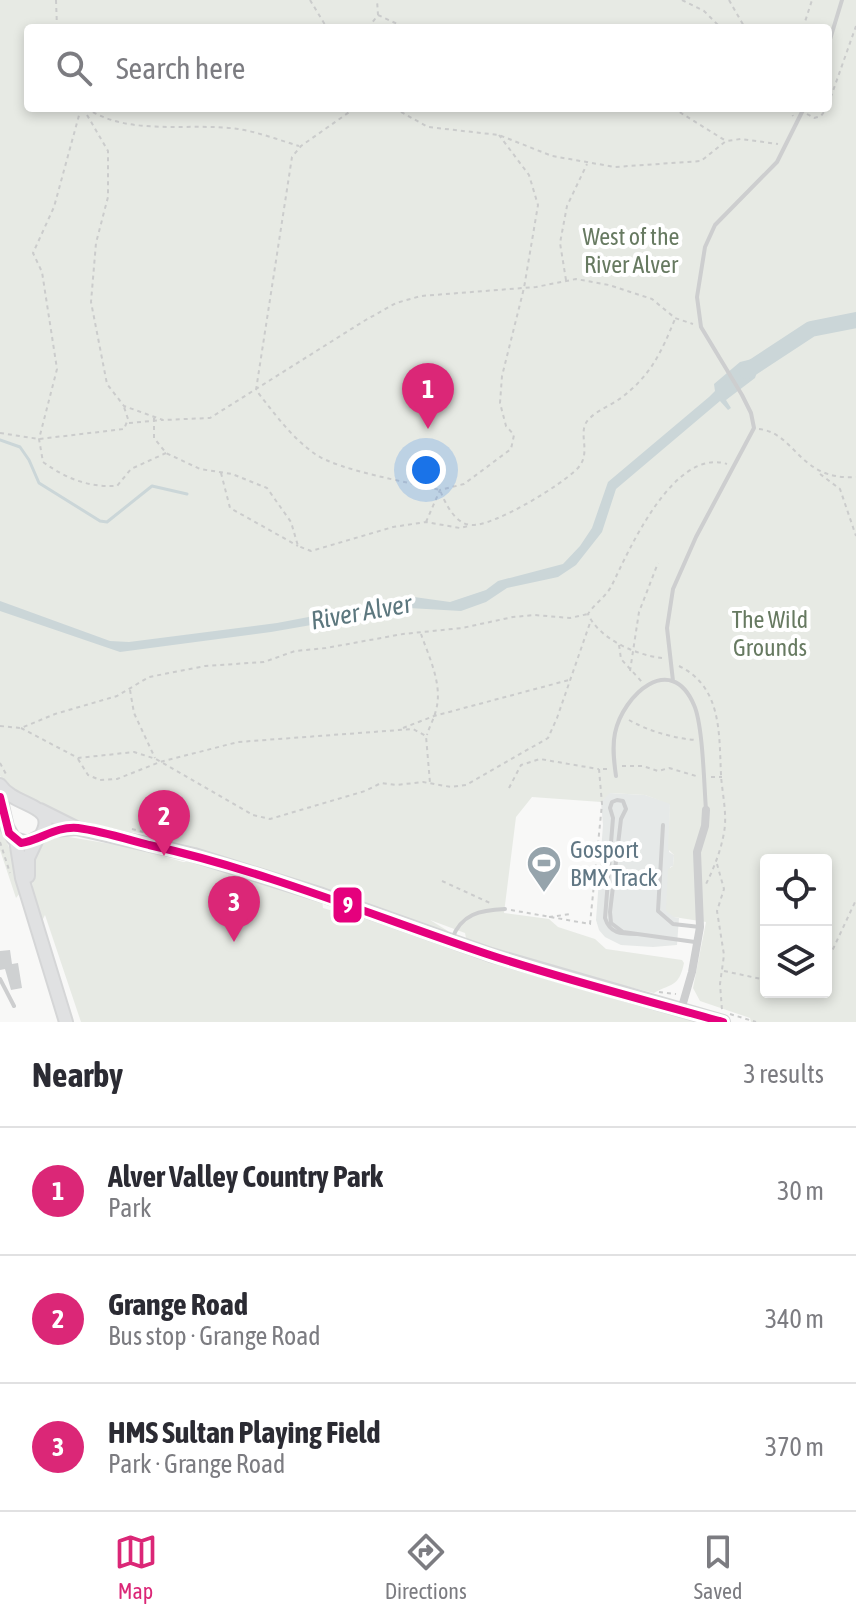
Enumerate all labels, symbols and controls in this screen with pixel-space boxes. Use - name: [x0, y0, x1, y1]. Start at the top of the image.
- search box: [24, 24, 832, 112]
- icon: search: [52, 46, 96, 90]
- text: Search here: [116, 51, 245, 85]
- park label: West of the River Alver: [583, 223, 679, 278]
- pin: 1: [402, 363, 454, 429]
- your location: [406, 450, 446, 490]
- water label: River Alver: [308, 588, 415, 636]
- park label: The Wild Grounds: [732, 606, 808, 661]
- pin: 2: [138, 790, 190, 856]
- place label: Gosport BMX Track: [570, 836, 658, 891]
- sports icon: Gosport BMX Track: [525, 844, 563, 894]
- map controls: [760, 854, 832, 998]
- button: locate: [760, 854, 832, 926]
- pin: 3: [208, 876, 260, 942]
- line badge: 9: [332, 886, 363, 924]
- text: 9: [343, 892, 353, 918]
- button: layers: [760, 926, 832, 998]
- text: Nearby: [32, 1055, 123, 1094]
- text: 3 results: [743, 1059, 824, 1089]
- text: Alver Valley Country Park: [108, 1159, 383, 1193]
- text: 1: [52, 1176, 64, 1206]
- text: 30 m: [777, 1176, 824, 1206]
- text: Park: [108, 1193, 151, 1223]
- text: Grange Road: [108, 1287, 248, 1321]
- text: 2: [52, 1304, 64, 1334]
- text: 340 m: [765, 1304, 824, 1334]
- text: Bus stop · Grange Road: [108, 1321, 321, 1351]
- text: HMS Sultan Playing Field: [108, 1415, 380, 1449]
- text: 3: [52, 1432, 64, 1462]
- text: 370 m: [765, 1432, 824, 1462]
- text: Park · Grange Road: [108, 1449, 285, 1479]
- tab: Map: [114, 1530, 158, 1604]
- tab: Directions: [385, 1530, 467, 1604]
- tab: Saved: [694, 1530, 742, 1604]

